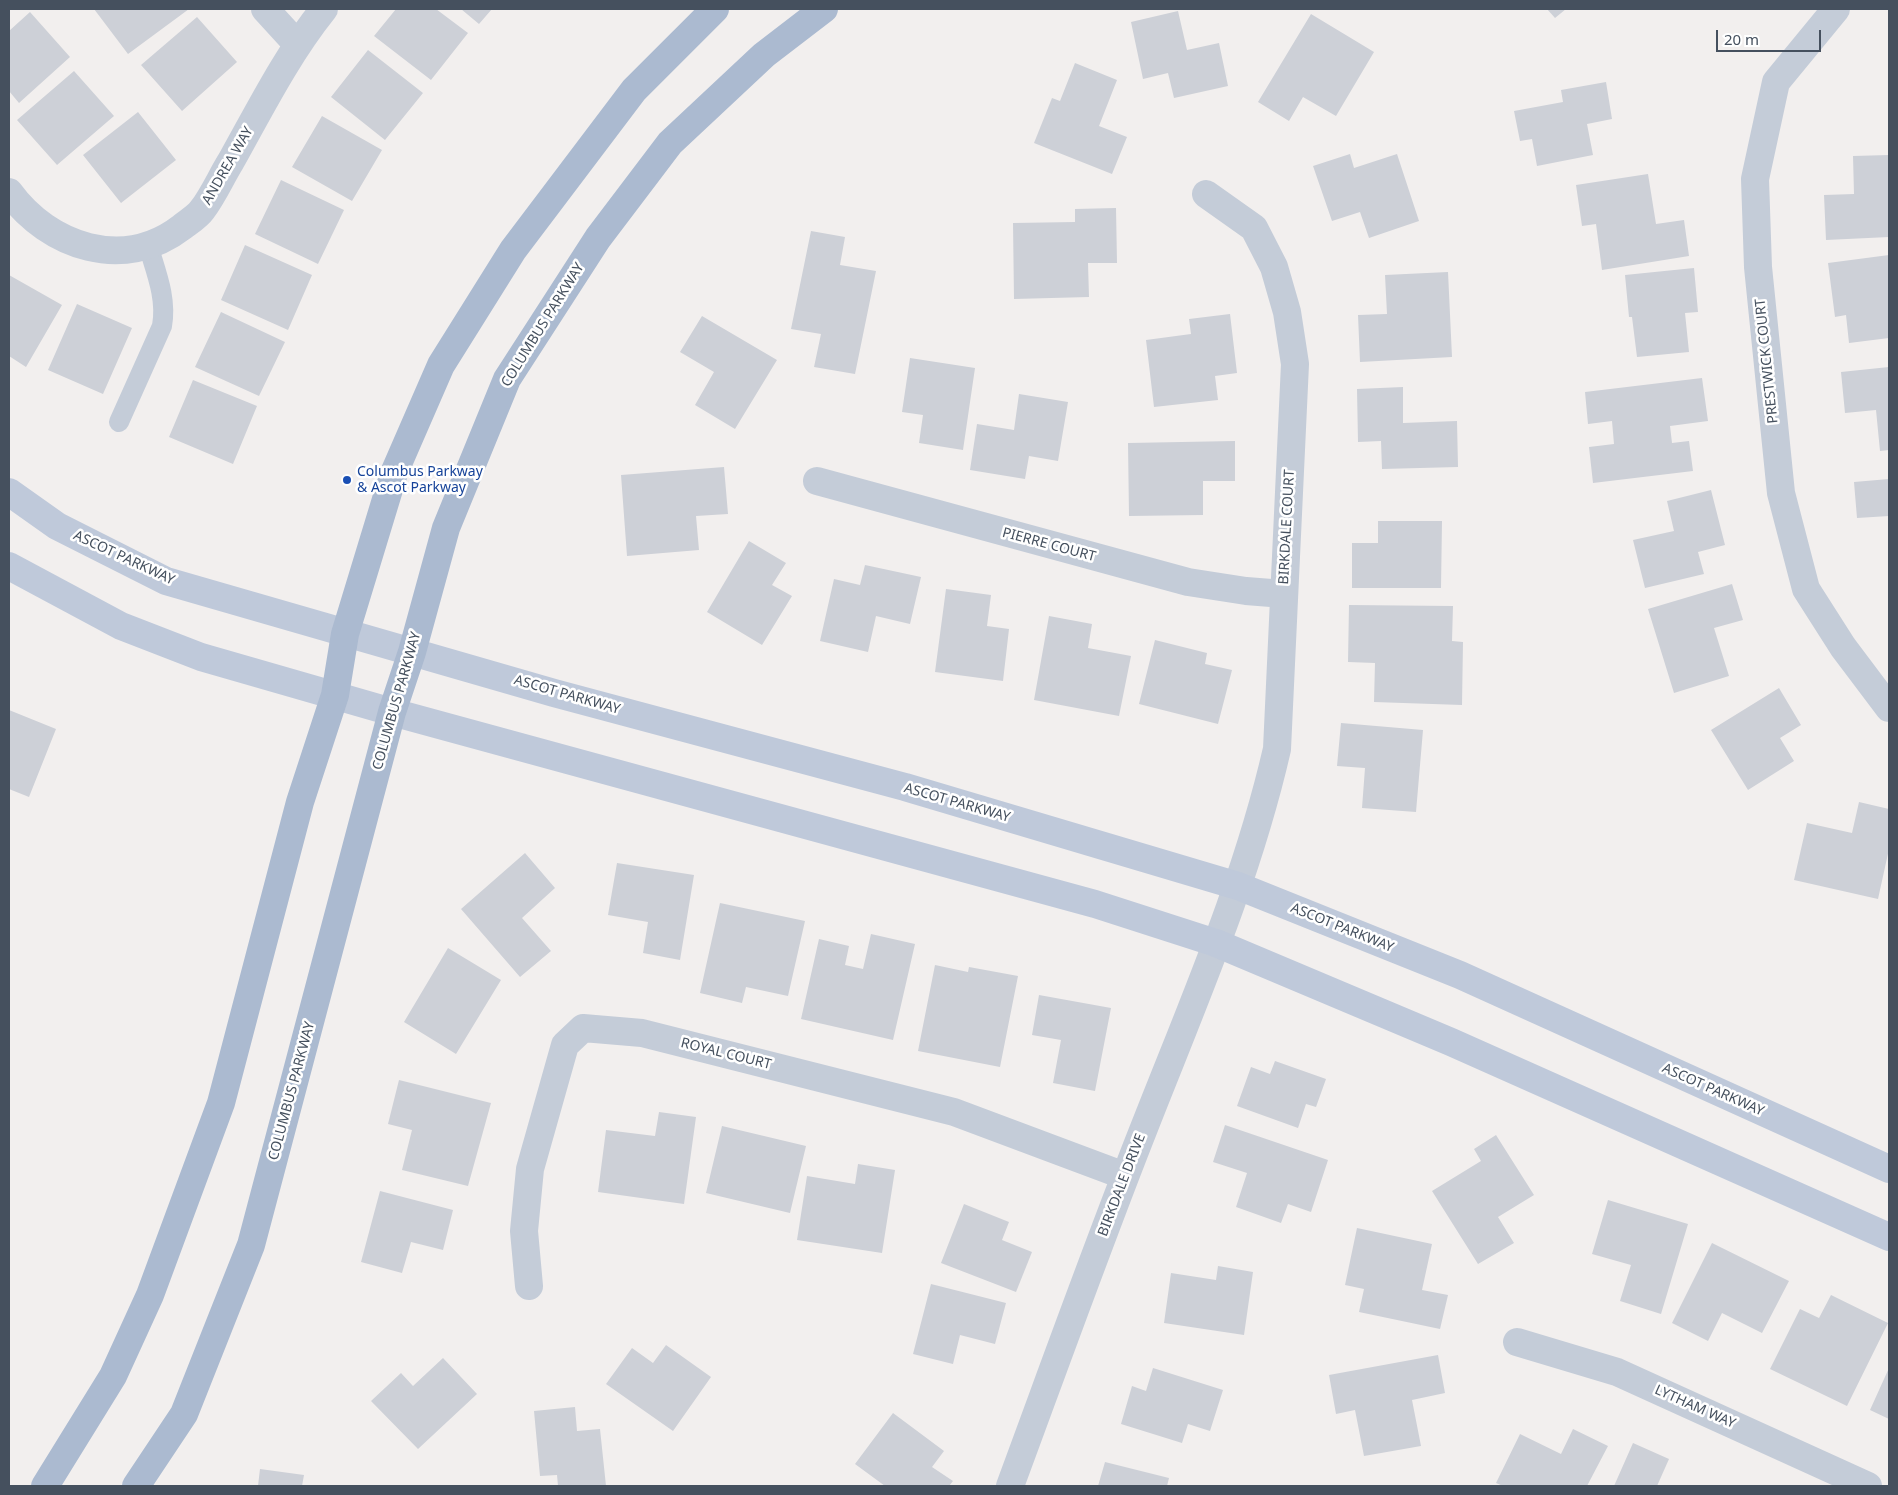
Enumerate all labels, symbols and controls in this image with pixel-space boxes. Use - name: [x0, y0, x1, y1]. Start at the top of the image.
- scale bar: [1718, 20, 1823, 52]
- text: 20 m: [1724, 29, 1759, 49]
- street label: ANDREA WAY: [199, 124, 257, 208]
- street label: COLUMBUS PARKWAY: [498, 260, 588, 390]
- street label: PRESTWICK COURT: [1752, 298, 1782, 424]
- place label: Columbus Parkway & Ascot Parkway: [357, 464, 483, 497]
- street label: BIRKDALE COURT: [1276, 469, 1298, 585]
- marker: Columbus Parkway & Ascot Parkway: [341, 474, 353, 486]
- street label: PIERRE COURT: [1000, 524, 1098, 566]
- street label: ASCOT PARKWAY: [71, 527, 177, 589]
- street label: COLUMBUS PARKWAY: [369, 630, 425, 772]
- street label: ASCOT PARKWAY: [512, 672, 622, 718]
- street label: ASCOT PARKWAY: [902, 780, 1012, 826]
- street label: ASCOT PARKWAY: [1288, 900, 1396, 956]
- street label: COLUMBUS PARKWAY: [265, 1020, 319, 1162]
- street label: ROYAL COURT: [679, 1035, 773, 1073]
- street label: ASCOT PARKWAY: [1659, 1060, 1767, 1120]
- street label: BIRKDALE DRIVE: [1095, 1131, 1149, 1239]
- street label: LYTHAM WAY: [1652, 1382, 1738, 1432]

